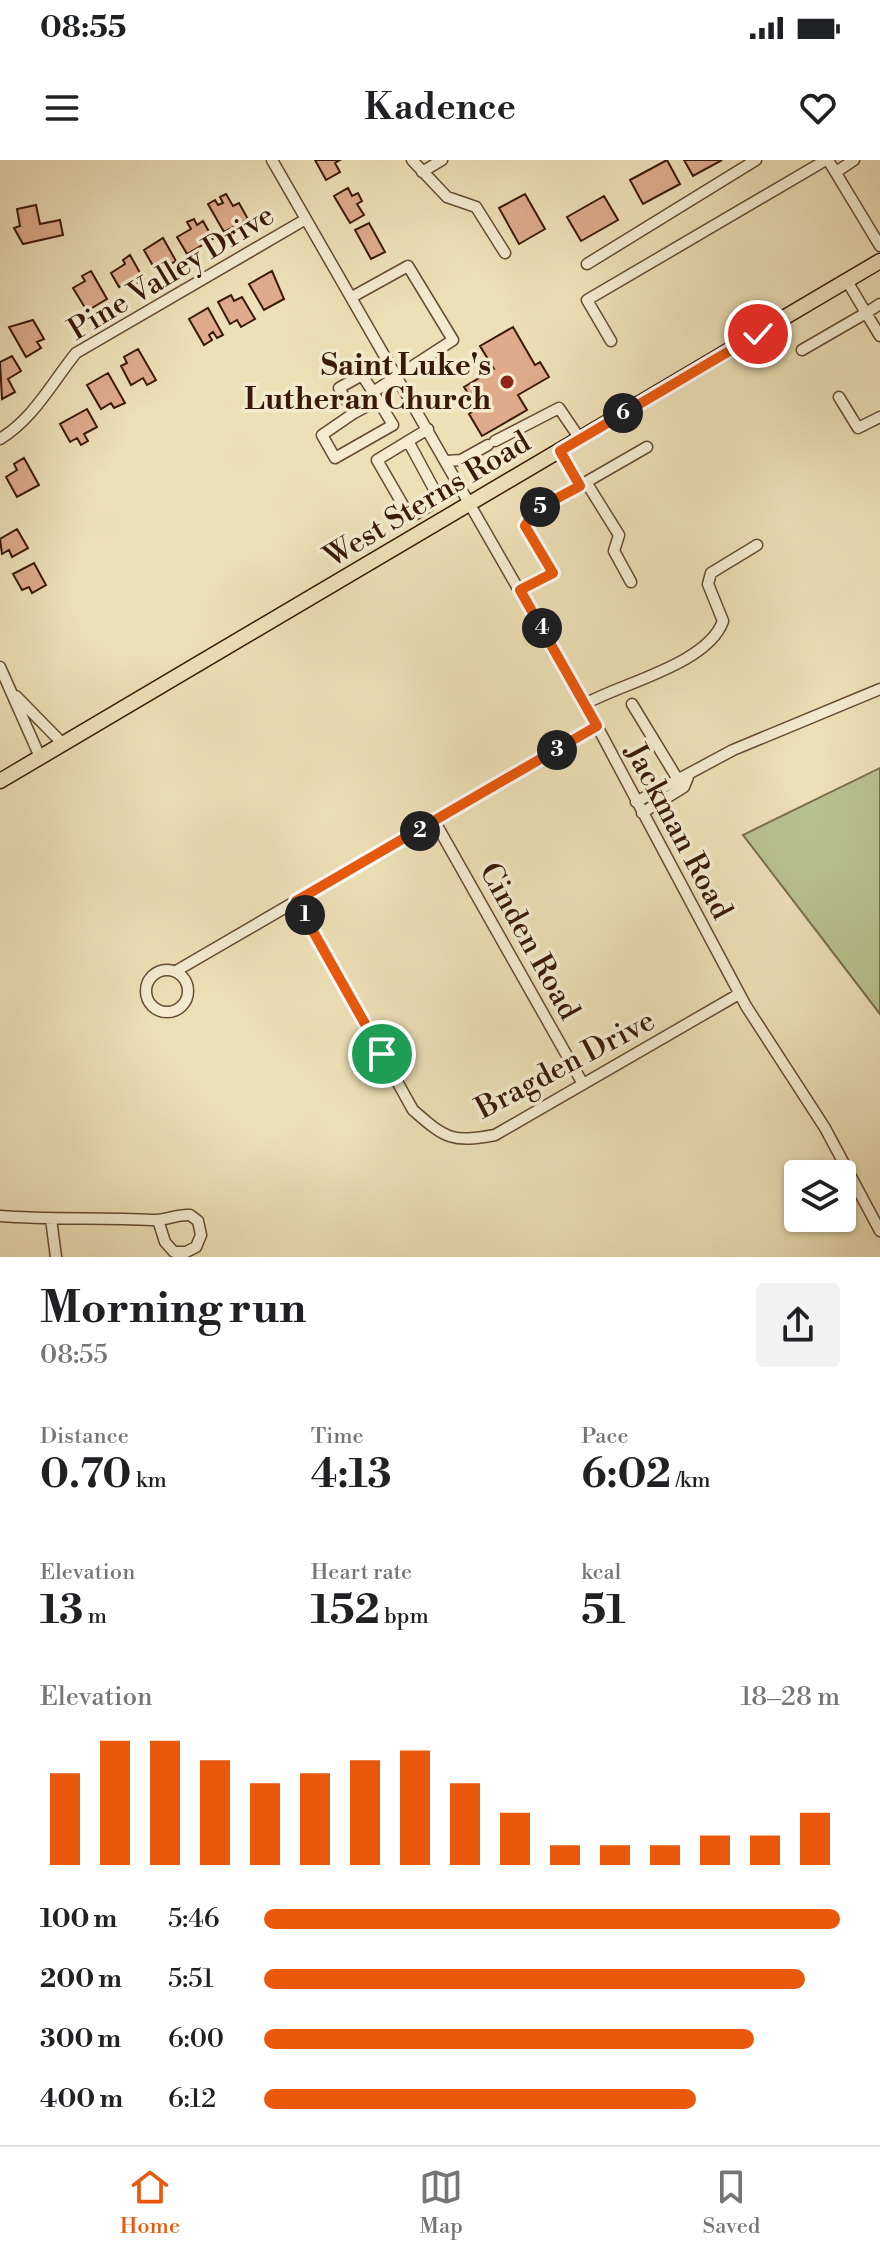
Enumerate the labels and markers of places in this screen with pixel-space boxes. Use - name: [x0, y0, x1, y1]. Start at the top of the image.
- pin: [724, 300, 792, 368]
- place label: Saint Luke's Lutheran Church: [244, 347, 491, 419]
- marker: Saint Luke's Lutheran Church: [498, 373, 516, 391]
- pin: 6: [603, 393, 643, 433]
- pin: 5: [520, 487, 560, 527]
- pin: 4: [522, 608, 562, 648]
- pin: 3: [537, 730, 577, 770]
- pin: 2: [400, 811, 440, 851]
- pin: 1: [285, 895, 325, 935]
- pin: [348, 1020, 416, 1088]

